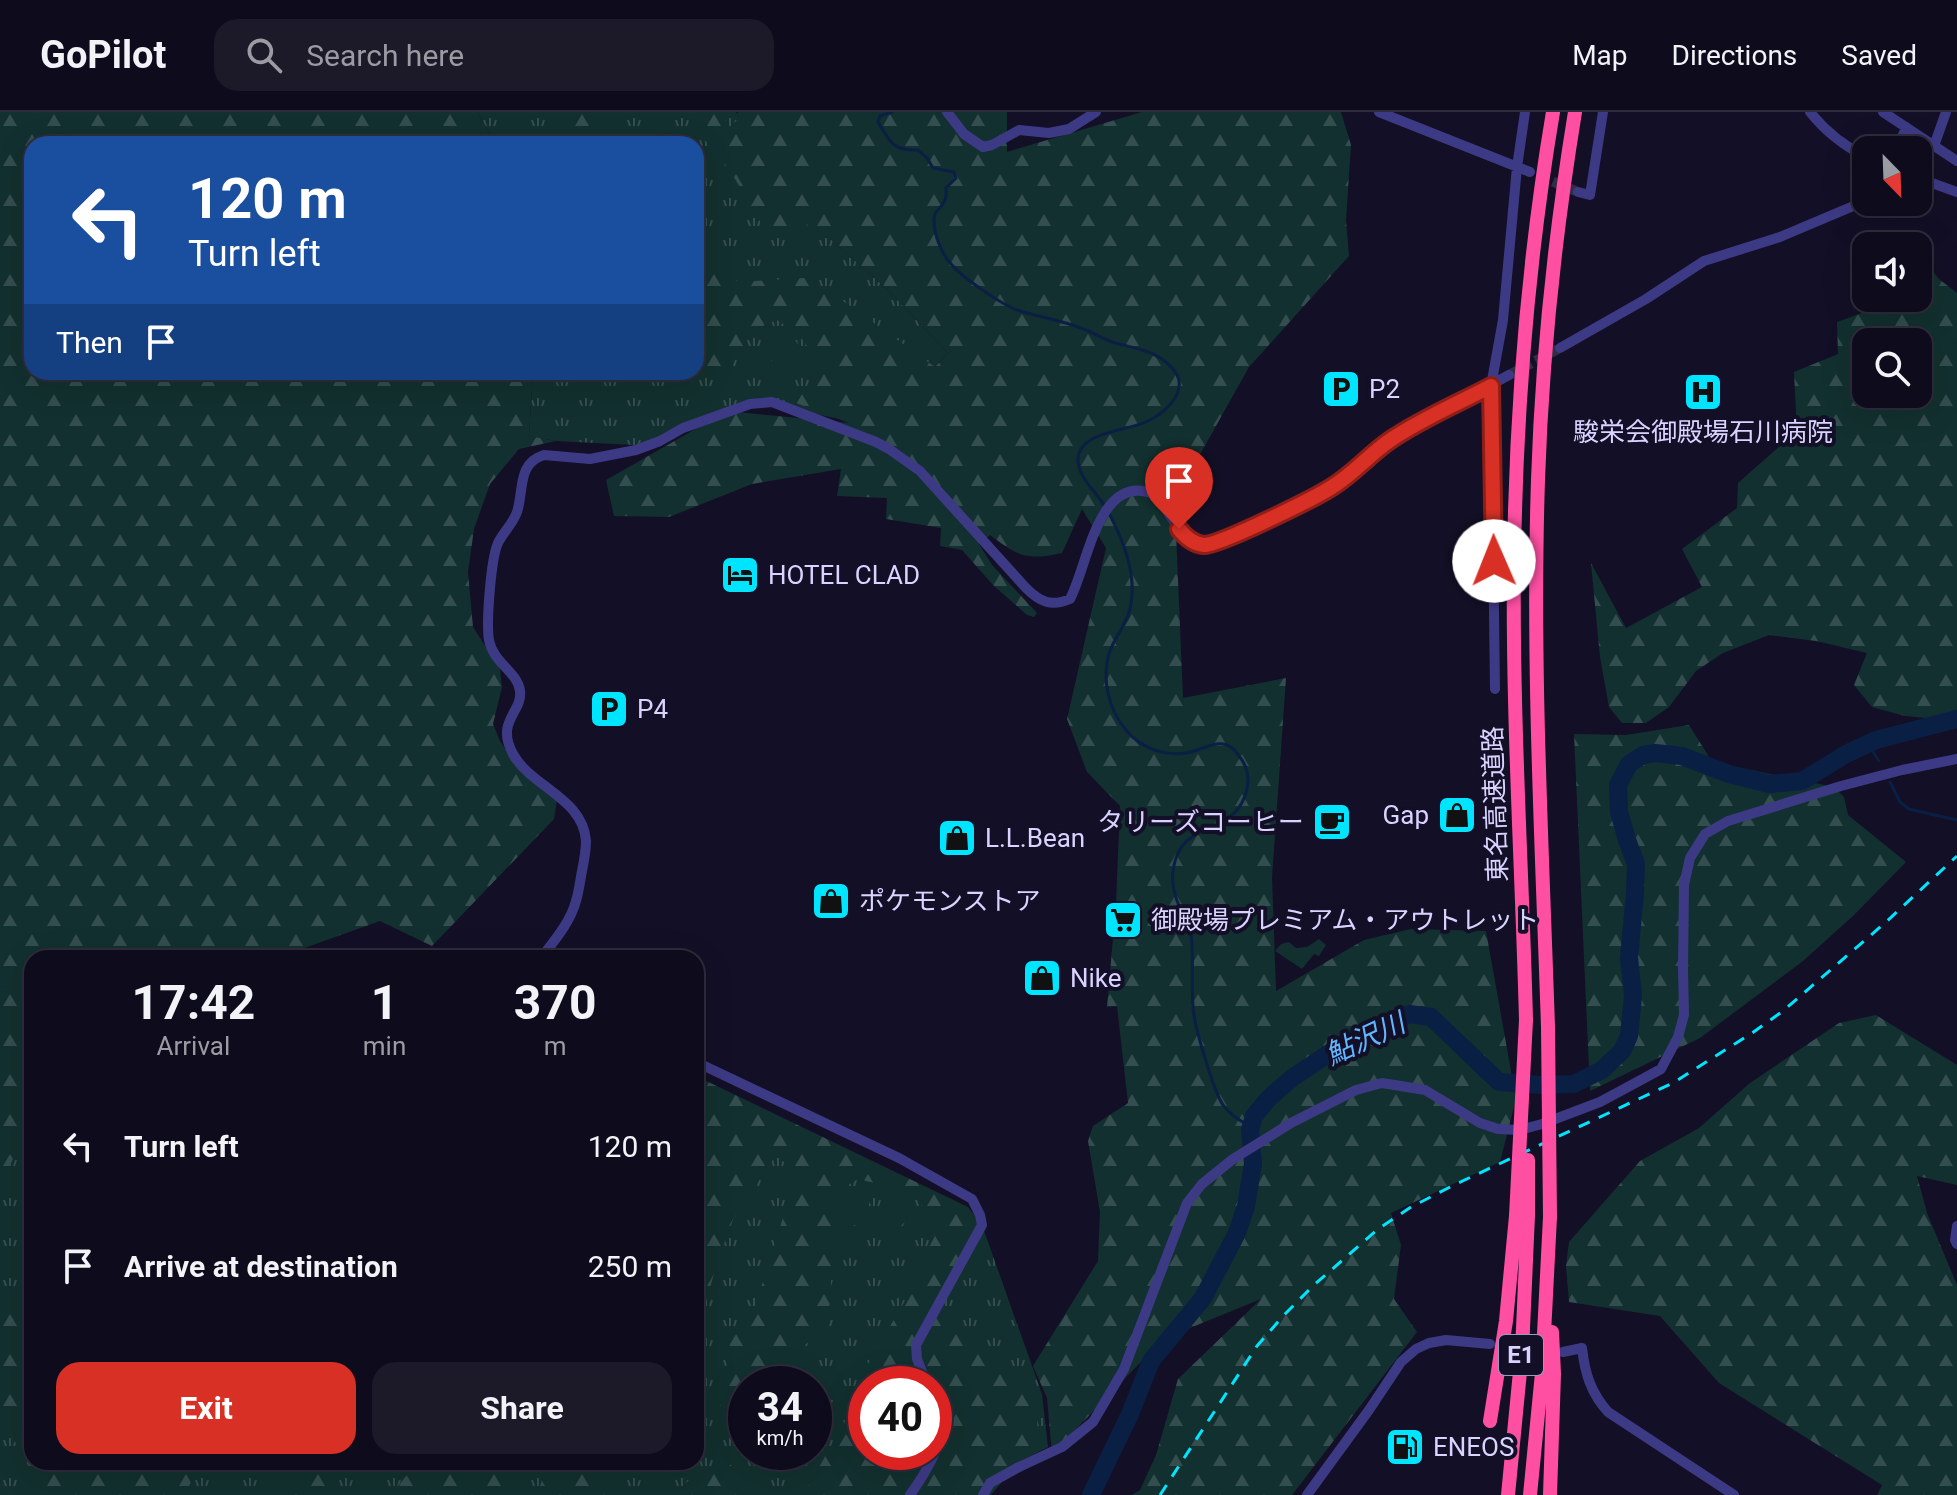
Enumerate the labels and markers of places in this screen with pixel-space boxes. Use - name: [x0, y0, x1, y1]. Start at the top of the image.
- parking icon: P2: [1320, 368, 1362, 410]
- hospital icon: 駿栄会御殿場石川病院: [1682, 371, 1724, 413]
- place label: P2: [1369, 374, 1400, 404]
- place label: 駿栄会御殿場石川病院: [1573, 417, 1833, 447]
- pin: [1145, 447, 1213, 529]
- hotel icon: HOTEL CLAD: [719, 554, 761, 596]
- place label: HOTEL CLAD: [768, 560, 920, 590]
- parking icon: P4: [588, 688, 630, 730]
- place label: P4: [637, 694, 668, 724]
- shop icon: Gap: [1436, 794, 1478, 836]
- place label: Gap: [1383, 800, 1429, 830]
- cafe icon: タリーズコーヒー: [1311, 801, 1353, 843]
- place label: タリーズコーヒー: [1097, 807, 1304, 837]
- shop icon: L.L.Bean: [936, 817, 978, 859]
- place label: L.L.Bean: [985, 823, 1085, 853]
- shop icon: ポケモンストア: [810, 880, 852, 922]
- place label: ポケモンストア: [859, 886, 1040, 916]
- supermarket icon: 御殿場プレミアム・アウトレット: [1102, 899, 1144, 941]
- place label: 御殿場プレミアム・アウトレット: [1151, 905, 1539, 935]
- shop icon: Nike: [1021, 957, 1063, 999]
- place label: Nike: [1070, 963, 1122, 993]
- fuel station icon: ENEOS: [1384, 1426, 1426, 1468]
- place label: ENEOS: [1433, 1432, 1514, 1462]

